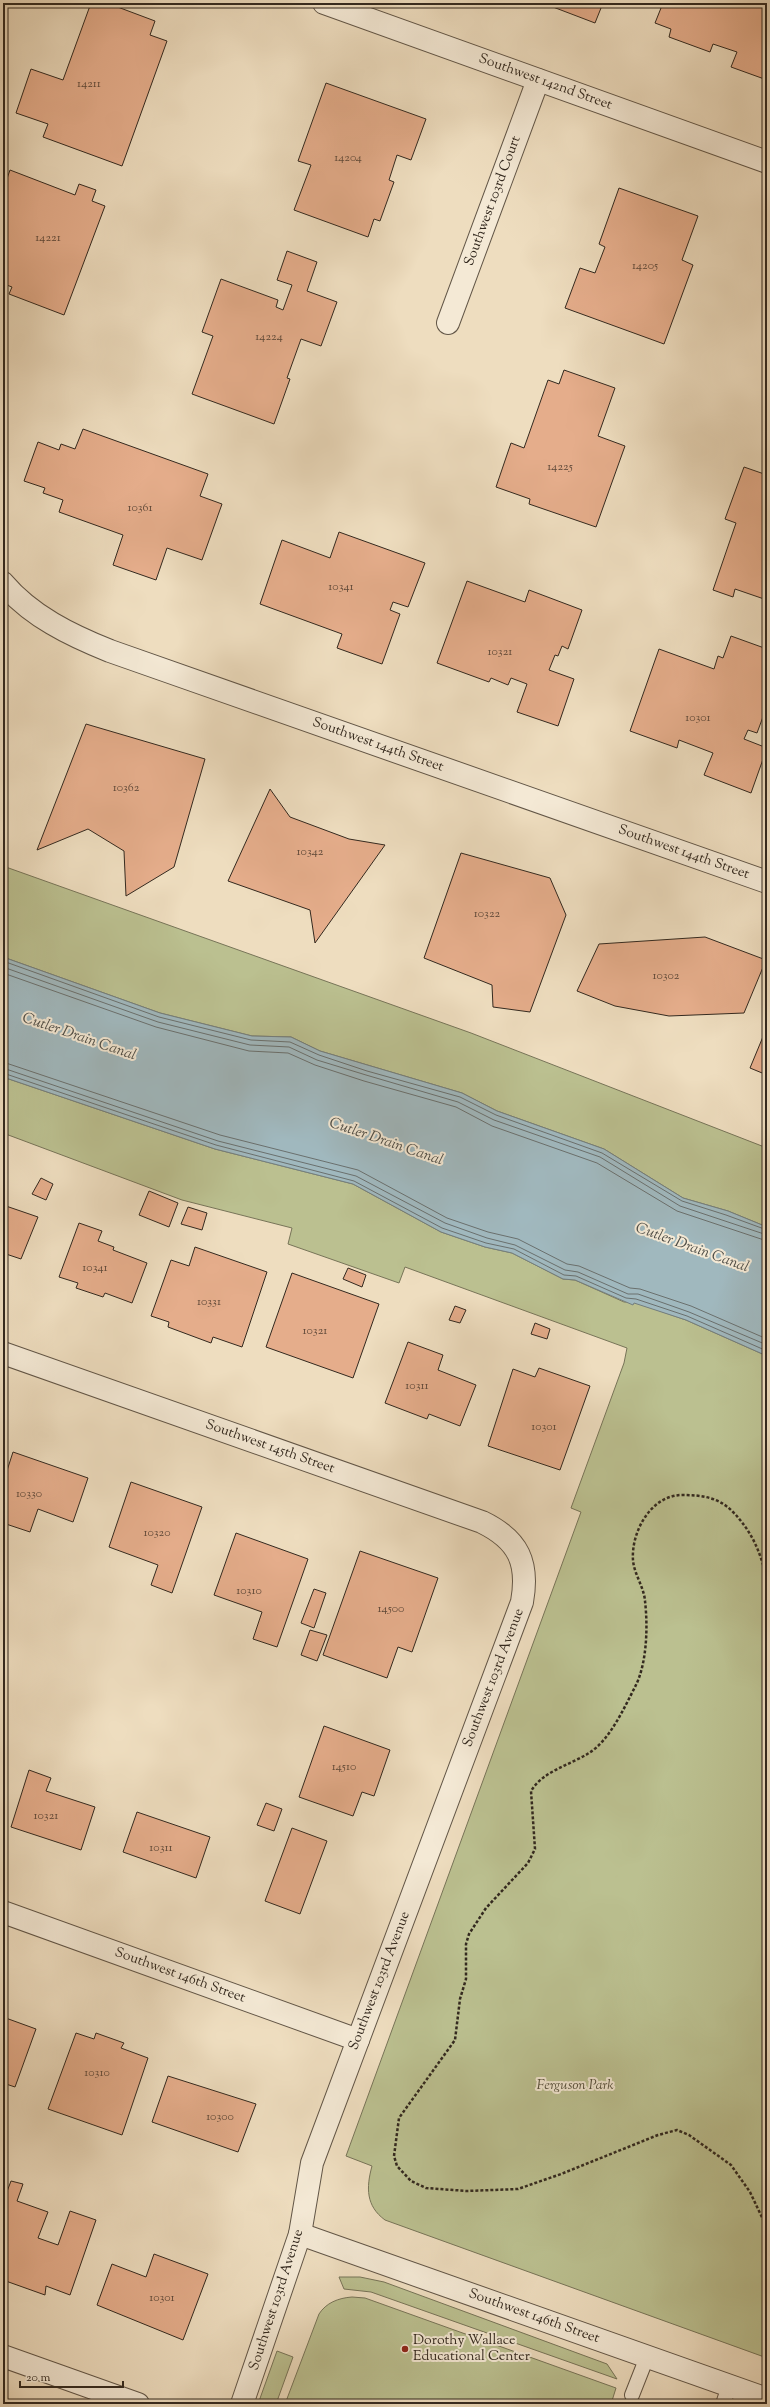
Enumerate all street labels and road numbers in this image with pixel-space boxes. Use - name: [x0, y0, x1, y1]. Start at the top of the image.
- street label: Southwest 142nd Street: [476, 49, 615, 116]
- street label: Southwest 103rd Court: [460, 133, 526, 269]
- street label: Southwest 144th Street: [310, 713, 446, 778]
- street label: Southwest 144th Street: [615, 820, 752, 885]
- street label: Southwest 145th Street: [203, 1415, 337, 1479]
- street label: Southwest 103rd Avenue: [458, 1606, 530, 1750]
- street label: Southwest 103rd Avenue: [344, 1909, 416, 2053]
- street label: Southwest 146th Street: [112, 1943, 248, 2009]
- street label: Southwest 103rd Avenue: [245, 2227, 309, 2373]
- street label: Southwest 146th Street: [466, 2284, 602, 2349]

